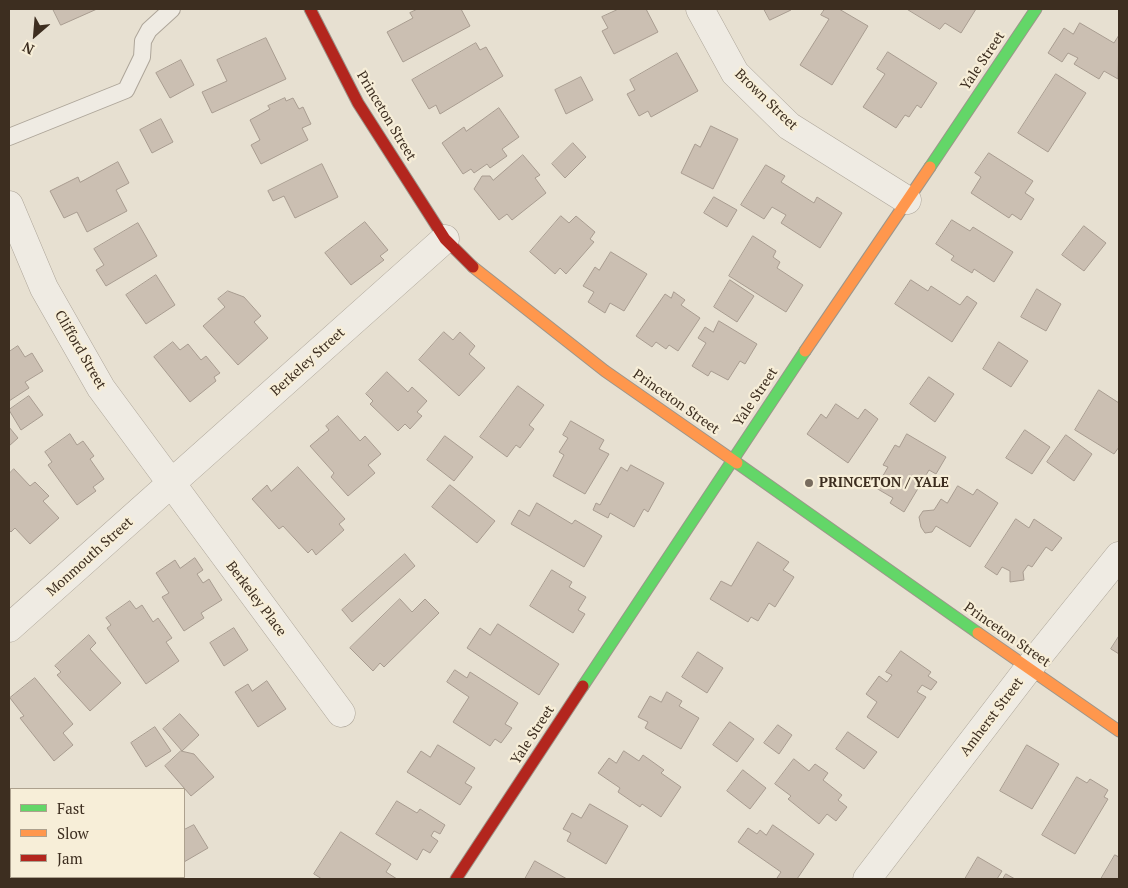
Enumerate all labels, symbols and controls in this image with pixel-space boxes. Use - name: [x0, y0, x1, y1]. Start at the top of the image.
- north arrow: [10, 10, 60, 60]
- street label: Yale Street: [957, 29, 1009, 93]
- text: N: [19, 38, 37, 60]
- street label: Brown Street: [731, 66, 801, 134]
- street label: Princeton Street: [353, 68, 419, 164]
- street label: Clifford Street: [51, 308, 109, 392]
- street label: Berkeley Street: [267, 324, 349, 400]
- street label: Yale Street: [730, 365, 782, 429]
- street label: Princeton Street: [630, 366, 722, 438]
- place label: PRINCETON / YALE: [819, 475, 949, 491]
- marker: PRINCETON / YALE: [803, 477, 815, 489]
- street label: Monmouth Street: [43, 514, 137, 600]
- street label: Berkeley Place: [222, 558, 290, 640]
- street label: Princeton Street: [961, 599, 1053, 671]
- street label: Amherst Street: [957, 674, 1027, 760]
- street label: Yale Street: [508, 702, 558, 768]
- legend: [10, 788, 185, 878]
- text: Fast: [57, 798, 85, 818]
- text: Slow: [57, 823, 89, 843]
- text: Jam: [57, 848, 83, 868]

